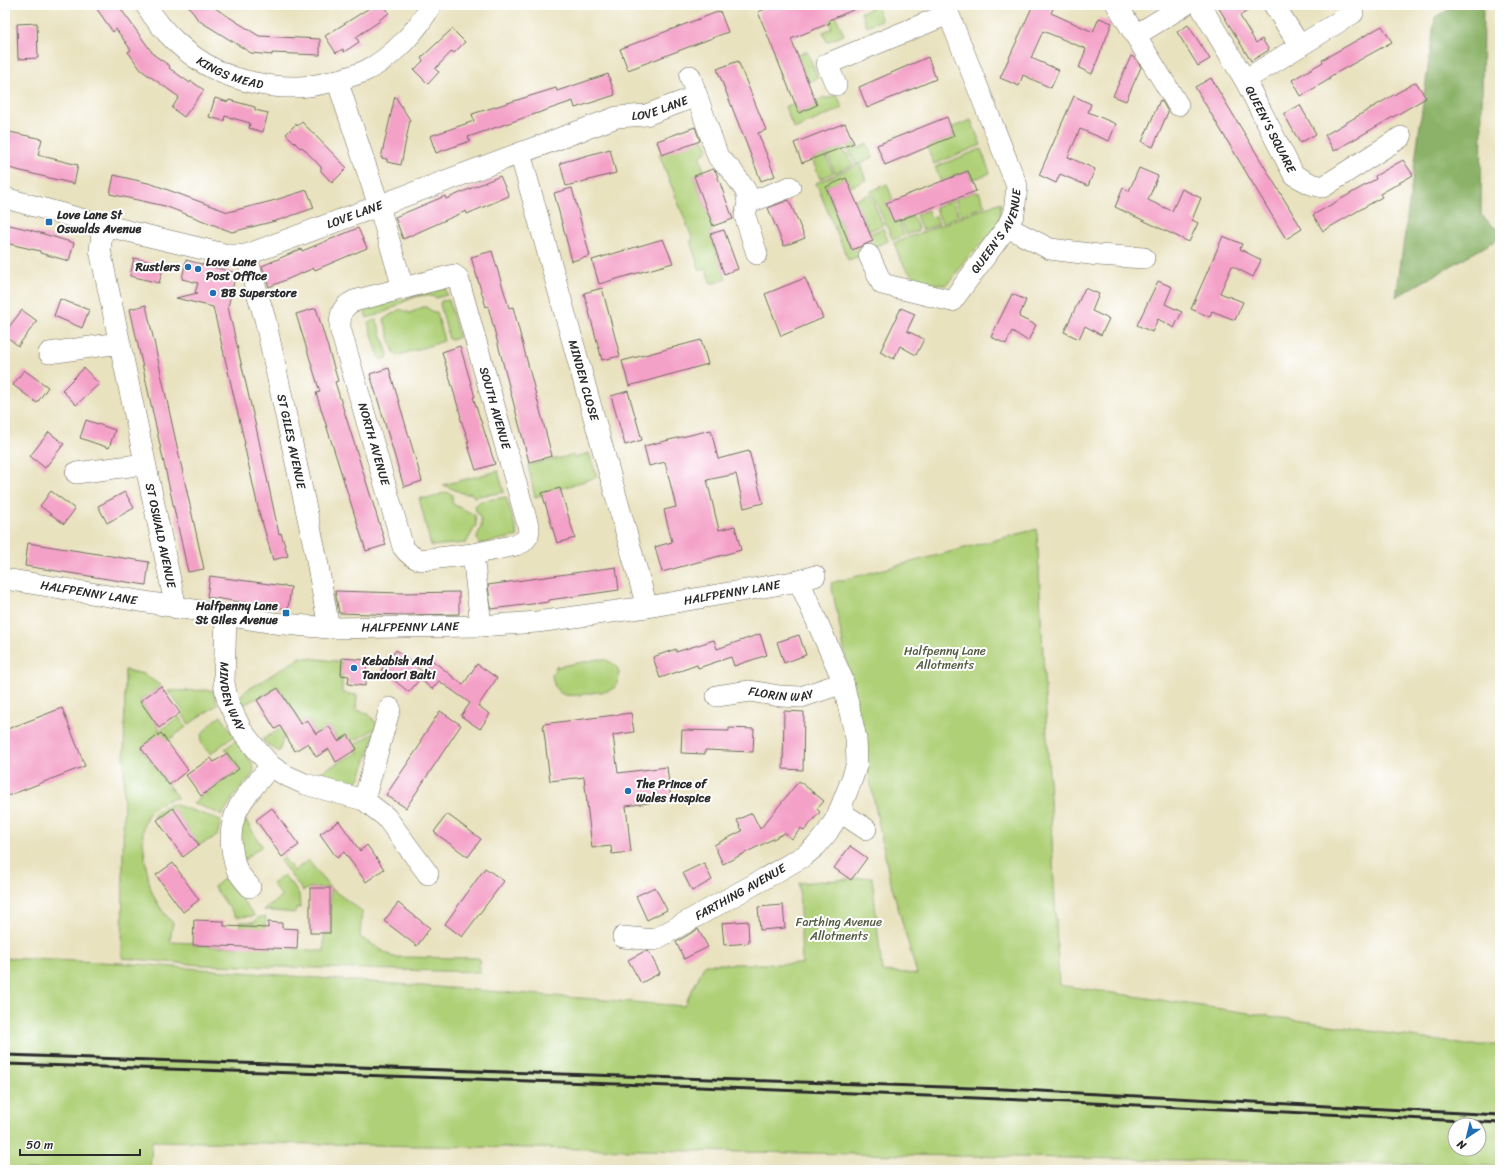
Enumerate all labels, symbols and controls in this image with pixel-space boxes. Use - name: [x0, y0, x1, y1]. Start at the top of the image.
- street label: KINGS MEAD: [192, 50, 265, 95]
- street label: QUEEN'S SQUARE: [1239, 82, 1303, 178]
- street label: LOVE LANE: [631, 89, 693, 127]
- street label: QUEEN'S AVENUE: [965, 186, 1028, 279]
- street label: LOVE LANE: [323, 194, 387, 235]
- place label: Love Lane St Oswalds Avenue: [56, 204, 142, 240]
- marker: Love Lane St Oswalds Avenue: [44, 217, 54, 227]
- place label: Love Lane Post Office: [206, 251, 268, 287]
- place label: Rustlers: [134, 256, 180, 278]
- marker: Rustlers: [183, 262, 193, 272]
- marker: Love Lane Post Office: [193, 264, 203, 274]
- place label: BB Superstore: [221, 282, 298, 304]
- marker: BB Superstore: [208, 288, 218, 298]
- street label: MINDEN CLOSE: [562, 337, 606, 425]
- street label: SOUTH AVENUE: [473, 364, 518, 453]
- street label: ST GILES AVENUE: [270, 392, 313, 492]
- street label: NORTH AVENUE: [352, 400, 397, 489]
- street label: ST OSWALD AVENUE: [139, 481, 183, 591]
- street label: HALFPENNY LANE: [682, 573, 783, 612]
- street label: HALFPENNY LANE: [39, 574, 140, 612]
- place label: Halfpenny Lane St Giles Avenue: [194, 595, 279, 631]
- marker: Halfpenny Lane St Giles Avenue: [281, 608, 291, 618]
- street label: HALFPENNY LANE: [361, 615, 460, 639]
- park label: Halfpenny Lane Allotments: [904, 640, 986, 676]
- place label: Kebabish And Tandoori Balti: [361, 650, 436, 686]
- street label: MINDEN WAY: [213, 662, 252, 736]
- marker: Kebabish And Tandoori Balti: [349, 663, 359, 673]
- street label: FLORIN WAY: [747, 680, 817, 708]
- place label: The Prince of Wales Hospice: [636, 773, 711, 809]
- marker: The Prince of Wales Hospice: [623, 786, 633, 796]
- street label: FARTHING AVENUE: [691, 857, 791, 926]
- park label: Farthing Avenue Allotments: [796, 911, 882, 947]
- north arrow: [1447, 1117, 1487, 1157]
- scale bar: [20, 1131, 140, 1157]
- text: 50 m: [26, 1134, 53, 1156]
- text: N: [1453, 1135, 1471, 1155]

